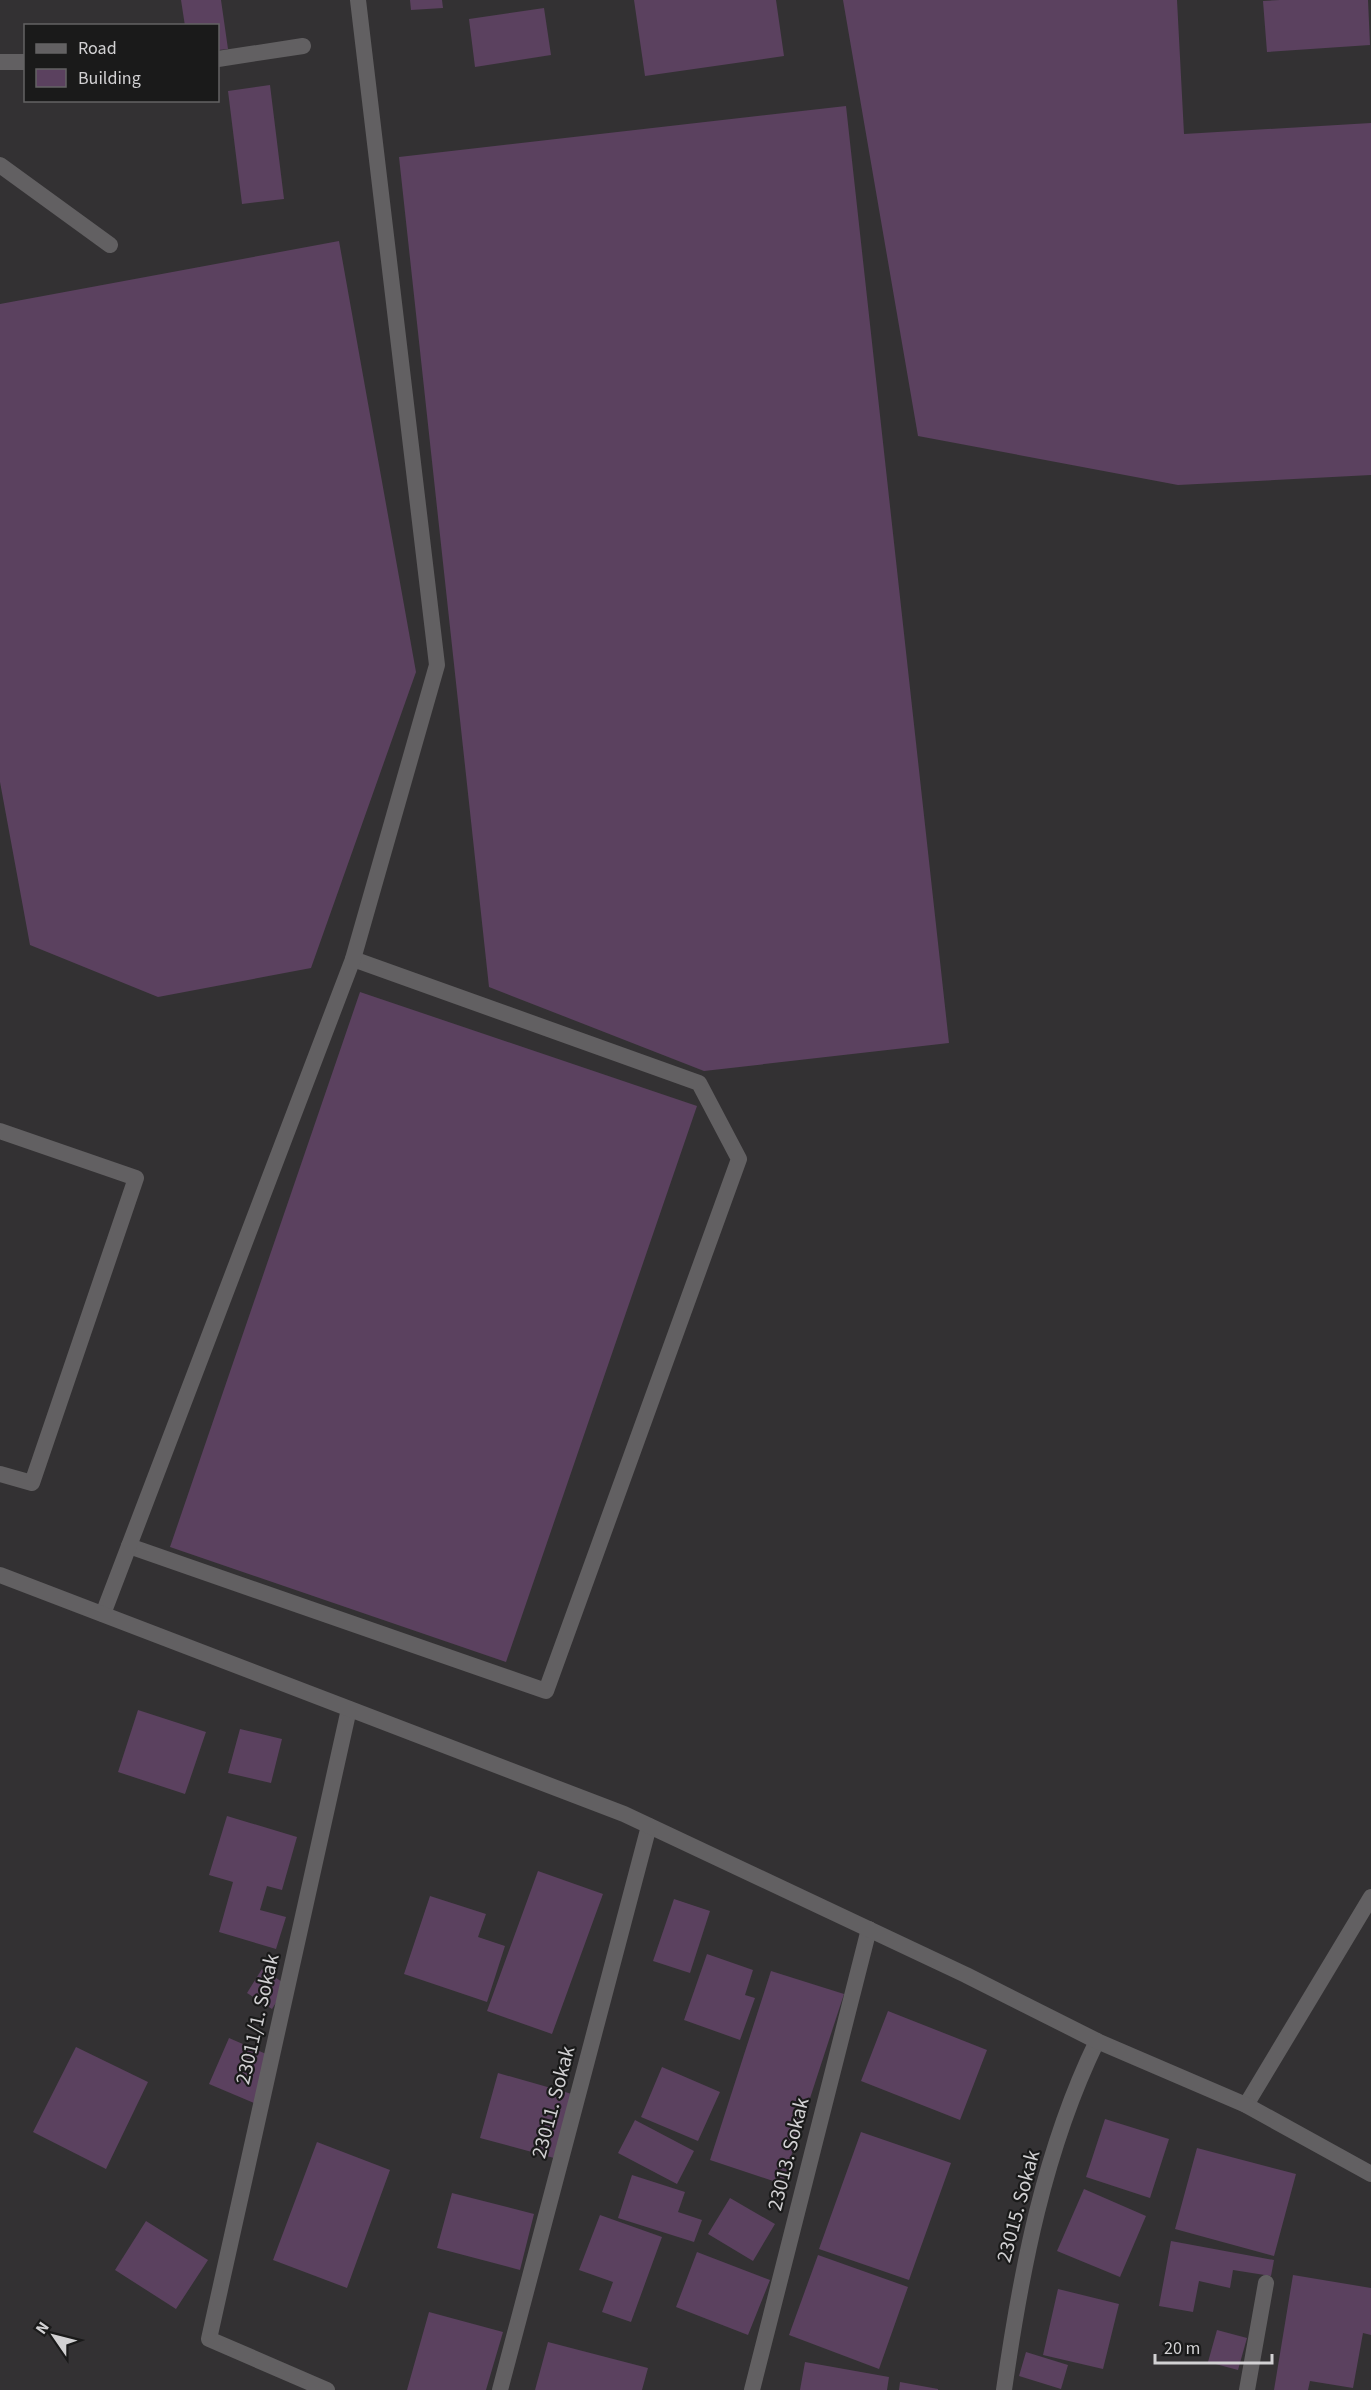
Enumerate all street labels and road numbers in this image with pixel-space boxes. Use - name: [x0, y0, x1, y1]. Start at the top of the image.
- street label: 23011/1. Sokak: [227, 1950, 287, 2087]
- street label: 23011. Sokak: [524, 2042, 583, 2162]
- street label: 23013. Sokak: [759, 2094, 817, 2214]
- street label: 23015. Sokak: [989, 2146, 1048, 2266]

